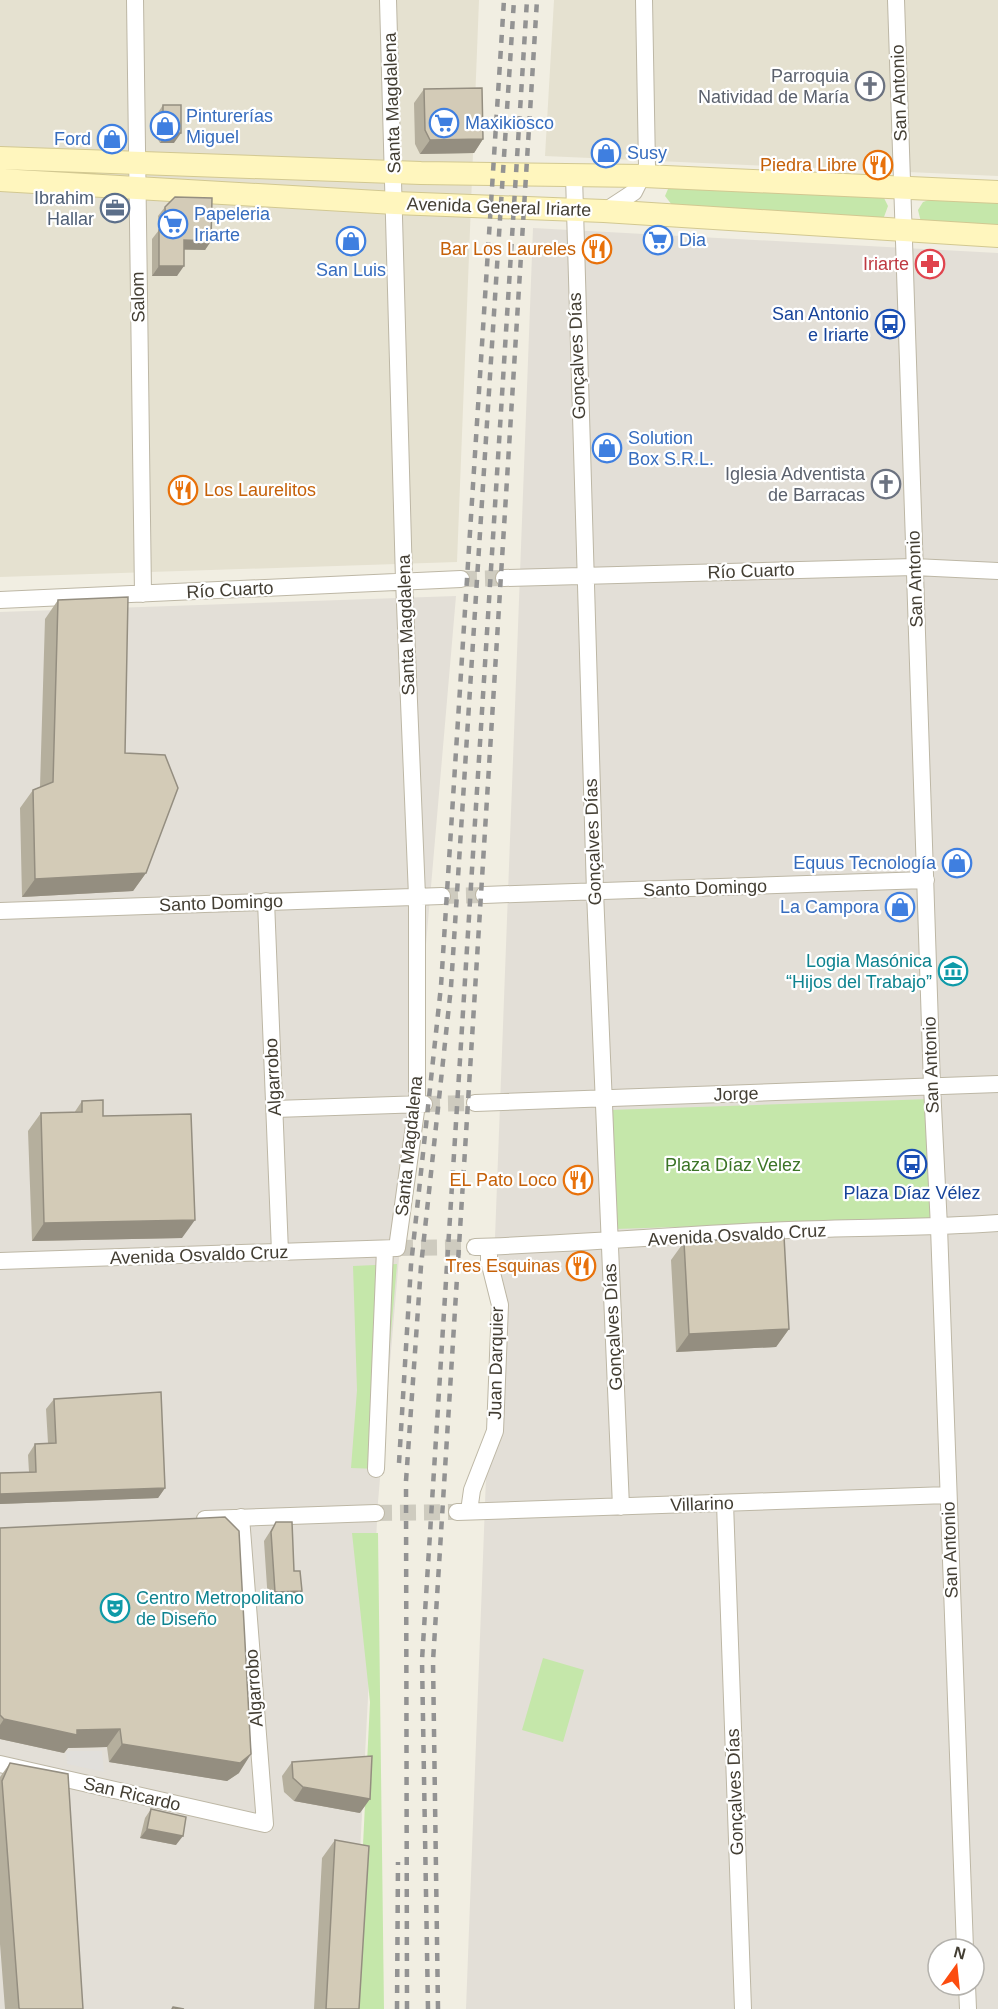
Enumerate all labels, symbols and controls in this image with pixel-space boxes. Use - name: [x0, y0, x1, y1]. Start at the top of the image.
- street label: Santa Magdalena: [380, 31, 404, 174]
- street label: San Antonio: [887, 44, 911, 142]
- place label: Parroquia Natividad de María: [698, 66, 850, 107]
- church icon: Parroquia Natividad de María: [854, 70, 886, 102]
- place label: Pinturerías Miguel: [186, 106, 273, 147]
- supermarket icon: Maxikiosco: [428, 107, 460, 139]
- shop icon: Pinturerías Miguel: [149, 110, 181, 142]
- place label: Maxikiosco: [465, 113, 554, 133]
- shop icon: Ford: [96, 123, 128, 155]
- place label: Ford: [54, 129, 91, 149]
- shop icon: Susy: [590, 137, 622, 169]
- place label: Susy: [627, 143, 667, 163]
- restaurant icon: Piedra Libre: [862, 149, 894, 181]
- place label: Piedra Libre: [760, 155, 857, 175]
- place label: Ibrahim Hallar: [34, 188, 94, 229]
- office icon: Ibrahim Hallar: [99, 192, 131, 224]
- street label: Avenida General Iriarte: [406, 194, 592, 220]
- place label: Papeleria Iriarte: [194, 204, 271, 245]
- supermarket icon: Papeleria Iriarte: [157, 208, 189, 240]
- supermarket icon: Dia: [642, 224, 674, 256]
- shop icon: San Luis: [335, 225, 367, 257]
- place label: Dia: [679, 230, 707, 250]
- restaurant icon: Bar Los Laureles: [581, 233, 613, 265]
- place label: Bar Los Laureles: [440, 239, 576, 259]
- pharmacy icon: Iriarte: [914, 248, 946, 280]
- place label: Iriarte: [863, 254, 909, 274]
- place label: San Luis: [316, 260, 386, 280]
- street label: Salom: [128, 271, 148, 323]
- street label: Gonçalves Días: [565, 292, 589, 420]
- place label: San Antonio e Iriarte: [772, 304, 869, 345]
- bus stop icon: San Antonio e Iriarte: [874, 308, 906, 340]
- place label: Solution Box S.R.L.: [628, 428, 714, 469]
- shop icon: Solution Box S.R.L.: [591, 432, 623, 464]
- place label: Iglesia Adventista de Barracas: [725, 464, 866, 505]
- church icon: Iglesia Adventista de Barracas: [870, 468, 902, 500]
- restaurant icon: Los Laurelitos: [167, 474, 199, 506]
- place label: Los Laurelitos: [204, 480, 316, 500]
- street label: San Antonio: [903, 530, 927, 628]
- street label: Santa Magdalena: [394, 553, 418, 696]
- street label: Río Cuarto: [707, 559, 795, 583]
- street label: Río Cuarto: [186, 578, 274, 602]
- street label: Gonçalves Días: [581, 778, 605, 906]
- shop icon: Equus Tecnología: [941, 847, 973, 879]
- place label: Equus Tecnología: [793, 853, 937, 873]
- street label: Santo Domingo: [643, 876, 767, 900]
- street label: Santo Domingo: [159, 891, 283, 915]
- shop icon: La Campora: [884, 891, 916, 923]
- place label: La Campora: [780, 897, 880, 917]
- place label: Logia Masónica “Hijos del Trabajo”: [786, 951, 933, 992]
- museum icon: Logia Masónica “Hijos del Trabajo”: [937, 955, 969, 987]
- street label: San Antonio: [919, 1016, 943, 1114]
- street label: Algarrobo: [261, 1038, 285, 1116]
- street label: Santa Magdalena: [392, 1074, 426, 1217]
- street label: Jorge: [713, 1083, 759, 1105]
- bus stop icon: Plaza Díaz Vélez: [896, 1148, 928, 1180]
- park label: Plaza Díaz Velez: [665, 1155, 801, 1175]
- restaurant icon: EL Pato Loco: [562, 1164, 594, 1196]
- place label: EL Pato Loco: [450, 1170, 557, 1190]
- place label: Plaza Díaz Vélez: [843, 1183, 981, 1203]
- street label: Avenida Osvaldo Cruz: [647, 1220, 827, 1250]
- street label: Avenida Osvaldo Cruz: [109, 1242, 289, 1268]
- restaurant icon: Tres Esquinas: [565, 1250, 597, 1282]
- place label: Tres Esquinas: [446, 1256, 560, 1276]
- street label: Gonçalves Días: [600, 1263, 626, 1391]
- street label: Juan Darquier: [485, 1306, 507, 1420]
- street label: Villarino: [670, 1493, 734, 1515]
- street label: San Antonio: [938, 1501, 962, 1599]
- place label: Centro Metropolitano de Diseño: [136, 1588, 304, 1629]
- theatre icon: Centro Metropolitano de Diseño: [99, 1592, 131, 1624]
- street label: Algarrobo: [241, 1648, 267, 1728]
- street label: Gonçalves Días: [723, 1728, 747, 1856]
- street label: San Ricardo: [81, 1773, 183, 1815]
- north arrow: [926, 1937, 986, 1997]
- text: N: [952, 1943, 968, 1963]

